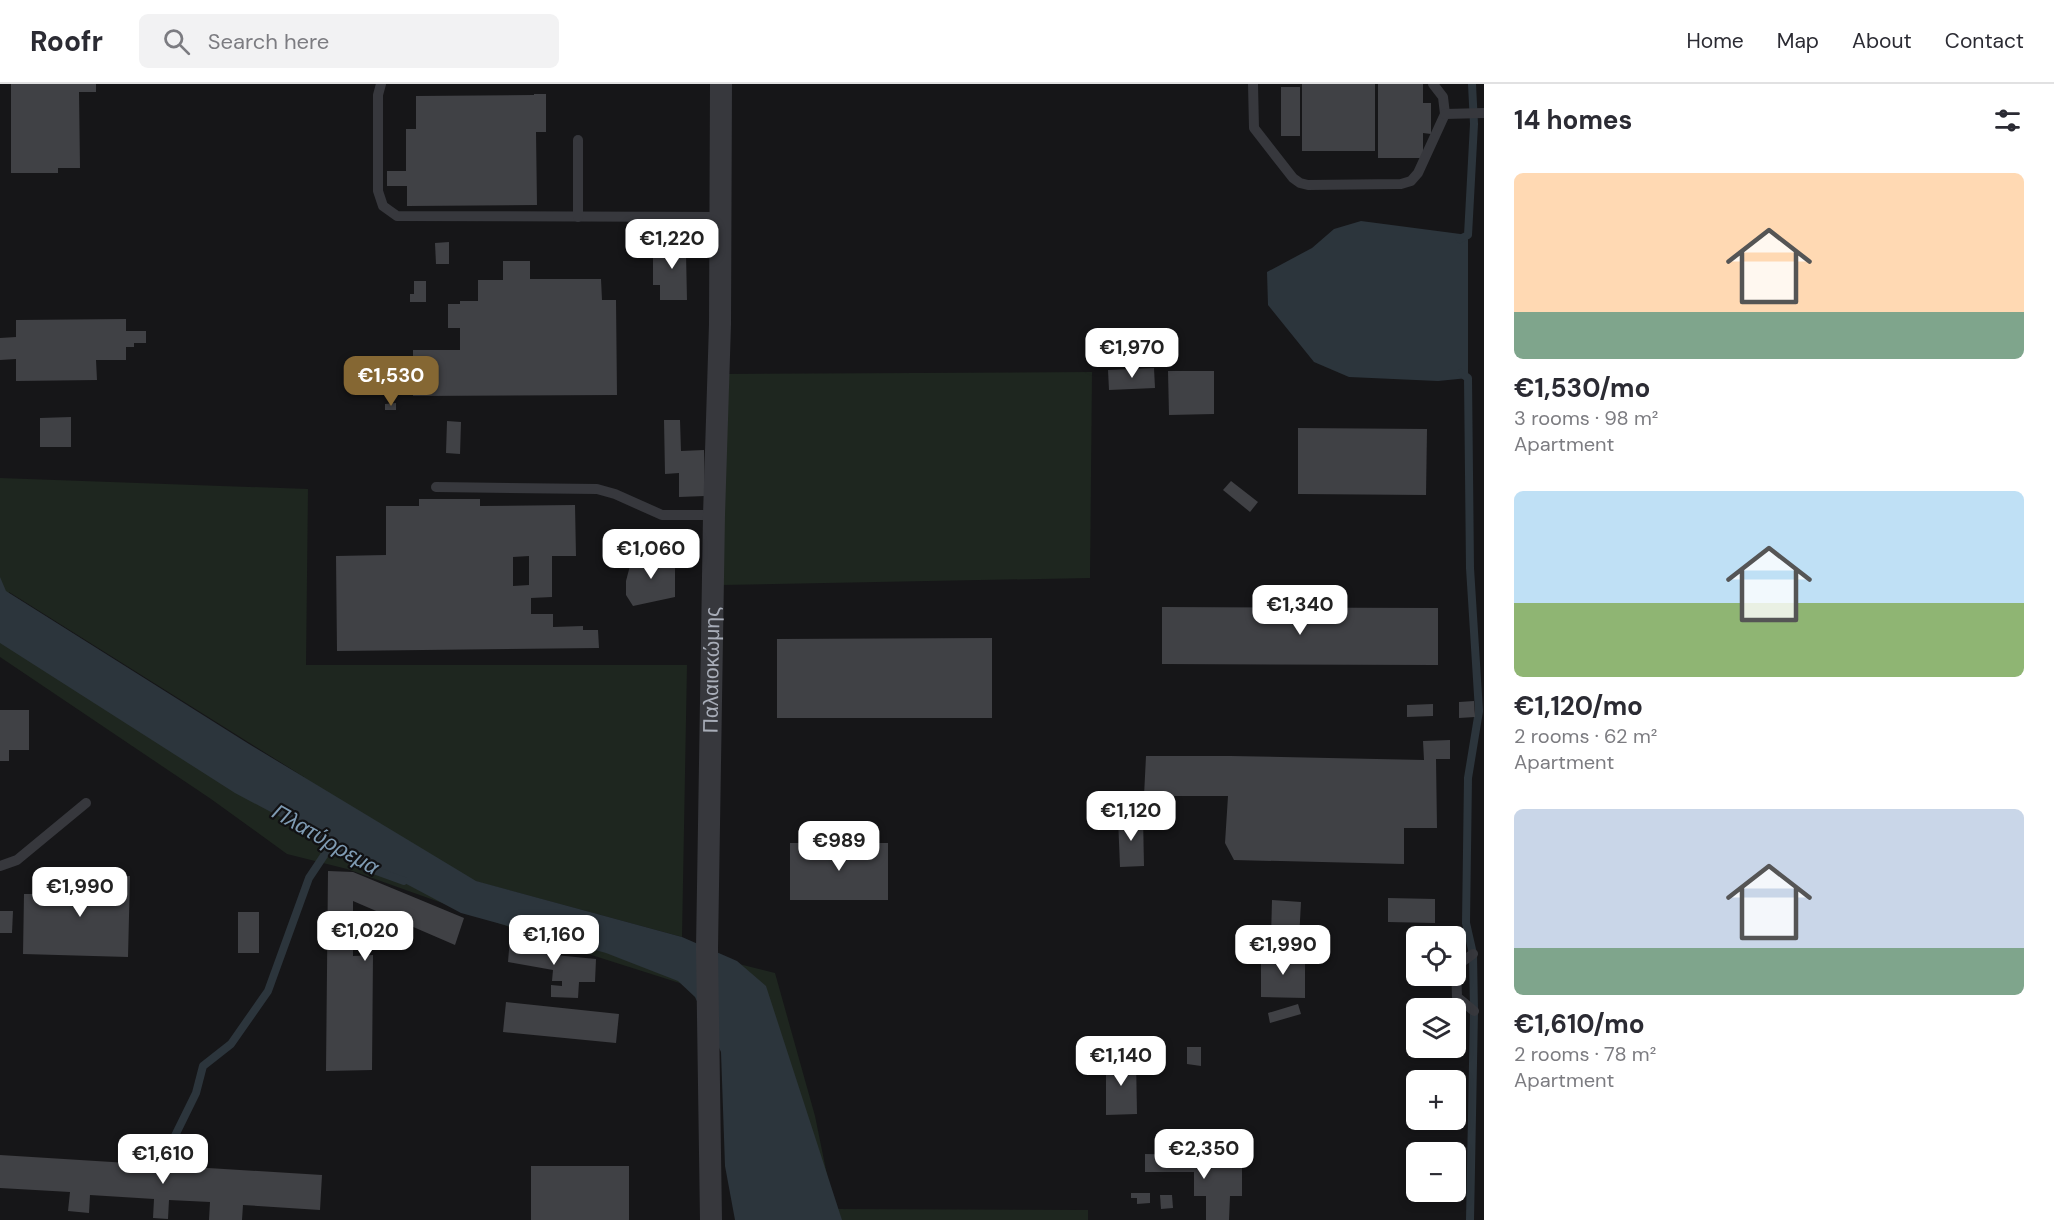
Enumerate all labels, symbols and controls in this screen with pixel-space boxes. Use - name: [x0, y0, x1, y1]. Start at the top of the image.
- search box: [139, 14, 559, 68]
- text: Roofr: [30, 23, 103, 60]
- icon: search: [160, 25, 193, 58]
- text: Search here: [208, 27, 329, 56]
- text: Home: [1686, 27, 1744, 55]
- text: Map: [1777, 27, 1819, 55]
- text: About: [1852, 27, 1912, 55]
- text: Contact: [1945, 27, 2024, 55]
- text: 14 homes: [1514, 103, 1632, 137]
- icon: filters: [1991, 104, 2024, 137]
- icon: home: [1715, 212, 1823, 320]
- pin: €1,220: [623, 219, 721, 270]
- text: €1,220: [639, 225, 705, 251]
- pin: €1,970: [1083, 328, 1181, 379]
- text: €1,970: [1099, 334, 1165, 360]
- pin: €1,530: [342, 356, 440, 407]
- text: €1,530: [358, 362, 424, 388]
- text: €1,530/mo: [1514, 371, 1650, 405]
- text: 3 rooms · 98 m²: [1514, 405, 1658, 431]
- text: Apartment: [1514, 431, 1614, 457]
- pin: €1,060: [602, 529, 700, 580]
- icon: home: [1715, 530, 1823, 638]
- text: €1,060: [617, 535, 685, 561]
- pin: €1,340: [1251, 585, 1349, 636]
- text: €1,340: [1266, 591, 1334, 617]
- street label: Παλαιοκώμης: [696, 607, 727, 734]
- text: €1,120/mo: [1514, 689, 1643, 723]
- text: 2 rooms · 62 m²: [1514, 723, 1657, 749]
- text: Apartment: [1514, 749, 1614, 775]
- pin: €1,120: [1082, 791, 1180, 842]
- water label: Πλατύρρεμα: [267, 797, 386, 882]
- text: €1,120: [1101, 797, 1161, 823]
- pin: €989: [803, 821, 875, 872]
- text: €989: [812, 827, 866, 853]
- icon: home: [1715, 848, 1823, 956]
- pin: €1,990: [31, 867, 129, 918]
- text: €1,990: [46, 873, 114, 899]
- pin: €1,020: [316, 911, 414, 962]
- pin: €1,160: [505, 915, 603, 966]
- text: €1,020: [331, 917, 399, 943]
- text: €1,160: [523, 921, 585, 947]
- pin: €1,990: [1234, 925, 1332, 976]
- map controls: [1406, 926, 1466, 1202]
- button: locate: [1406, 926, 1466, 986]
- text: €1,990: [1249, 931, 1317, 957]
- button: layers: [1406, 998, 1466, 1058]
- text: €1,610/mo: [1514, 1007, 1645, 1041]
- pin: €1,140: [1072, 1036, 1170, 1087]
- text: 2 rooms · 78 m²: [1514, 1041, 1656, 1067]
- text: €1,140: [1090, 1042, 1152, 1068]
- text: Apartment: [1514, 1067, 1614, 1093]
- button: +: [1406, 1070, 1466, 1130]
- pin: €2,350: [1155, 1129, 1253, 1180]
- pin: €1,610: [114, 1134, 212, 1185]
- text: €2,350: [1169, 1135, 1239, 1161]
- text: €1,610: [132, 1140, 194, 1166]
- button: −: [1406, 1142, 1466, 1202]

